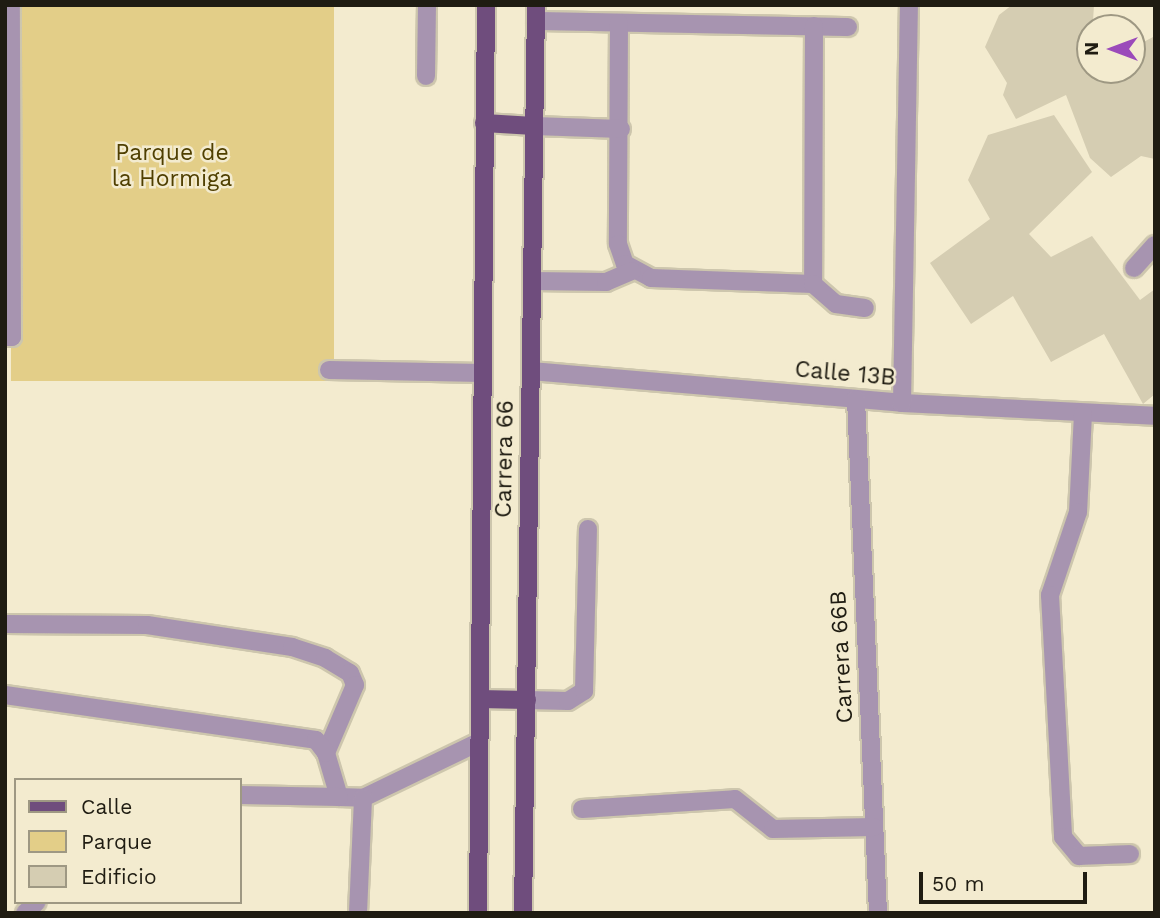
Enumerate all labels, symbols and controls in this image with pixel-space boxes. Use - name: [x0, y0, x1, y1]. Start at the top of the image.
- north arrow: [1076, 14, 1146, 84]
- text: N: [1080, 42, 1103, 56]
- park label: Parque de la Hormiga: [111, 139, 233, 193]
- street label: Calle 13B: [793, 356, 897, 392]
- street label: Carrera 66: [490, 400, 520, 518]
- street label: Carrera 66B: [825, 590, 859, 724]
- legend: [14, 778, 242, 904]
- text: Calle: [81, 794, 132, 819]
- text: Parque: [81, 829, 152, 854]
- scale bar: [922, 858, 1090, 902]
- text: Edificio: [81, 864, 157, 889]
- text: 50 m: [932, 871, 984, 896]

